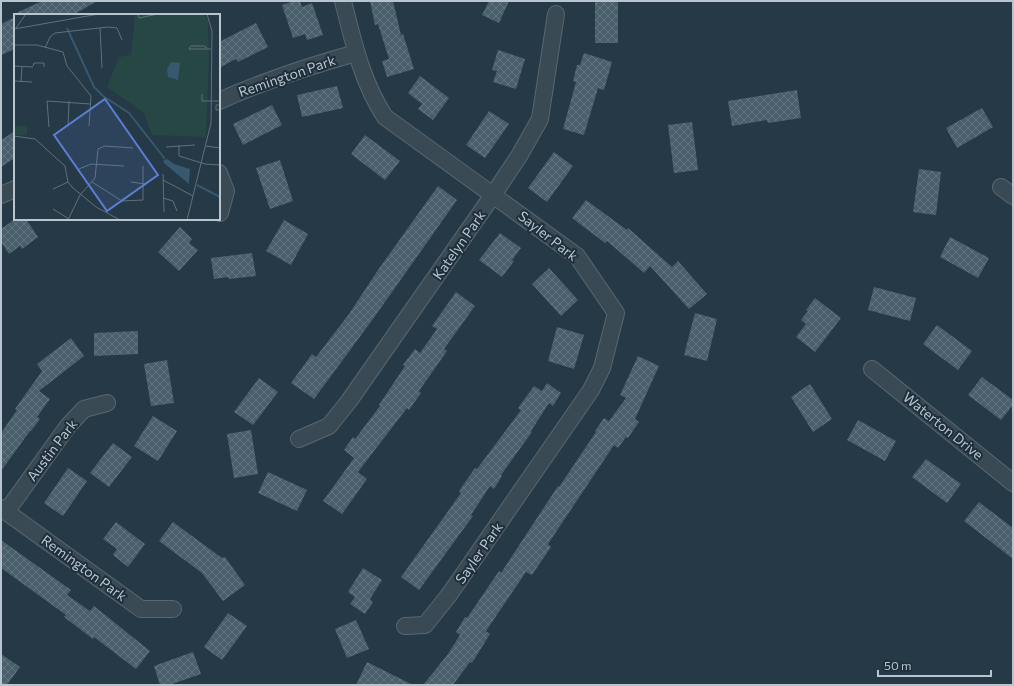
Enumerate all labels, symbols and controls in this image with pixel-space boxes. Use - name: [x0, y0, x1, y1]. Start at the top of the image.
- inset map: [14, 14, 220, 220]
- street label: Remington Park: [236, 51, 338, 100]
- street label: Katelyn Park: [429, 207, 489, 283]
- street label: Sayler Park: [515, 207, 582, 264]
- street label: Waterton Drive: [900, 388, 987, 463]
- street label: Austin Park: [23, 415, 81, 484]
- street label: Sayler Park: [451, 518, 506, 587]
- street label: Remington Park: [38, 531, 131, 605]
- scale bar: [878, 652, 991, 678]
- text: 50 m: [884, 658, 912, 672]

